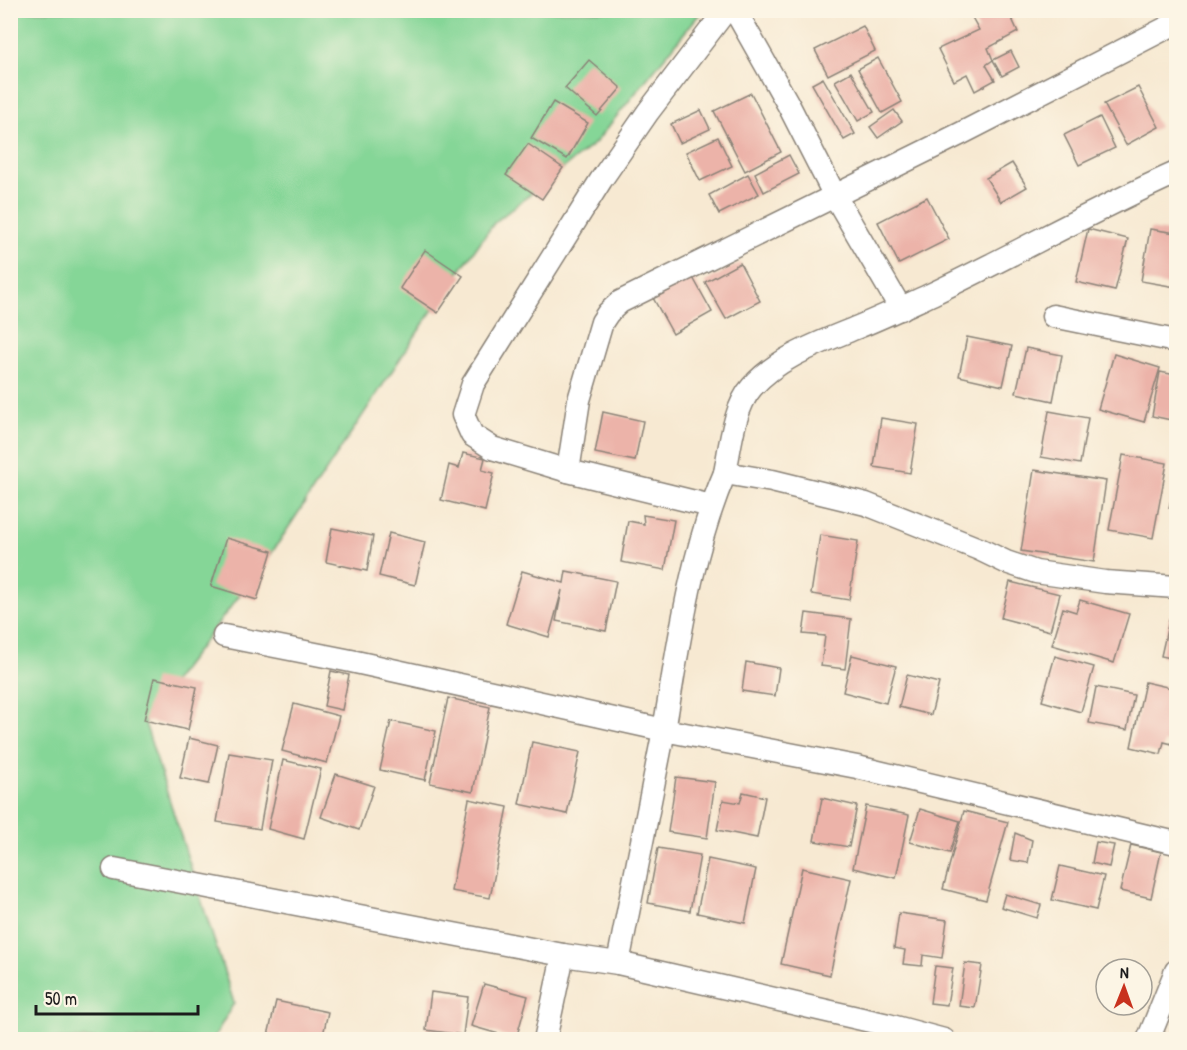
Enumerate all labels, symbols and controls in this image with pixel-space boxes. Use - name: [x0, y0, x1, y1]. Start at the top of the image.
- north arrow: [1094, 957, 1154, 1017]
- text: N: [1120, 961, 1129, 983]
- scale bar: [36, 978, 198, 1016]
- text: 50 m: [45, 986, 77, 1011]

